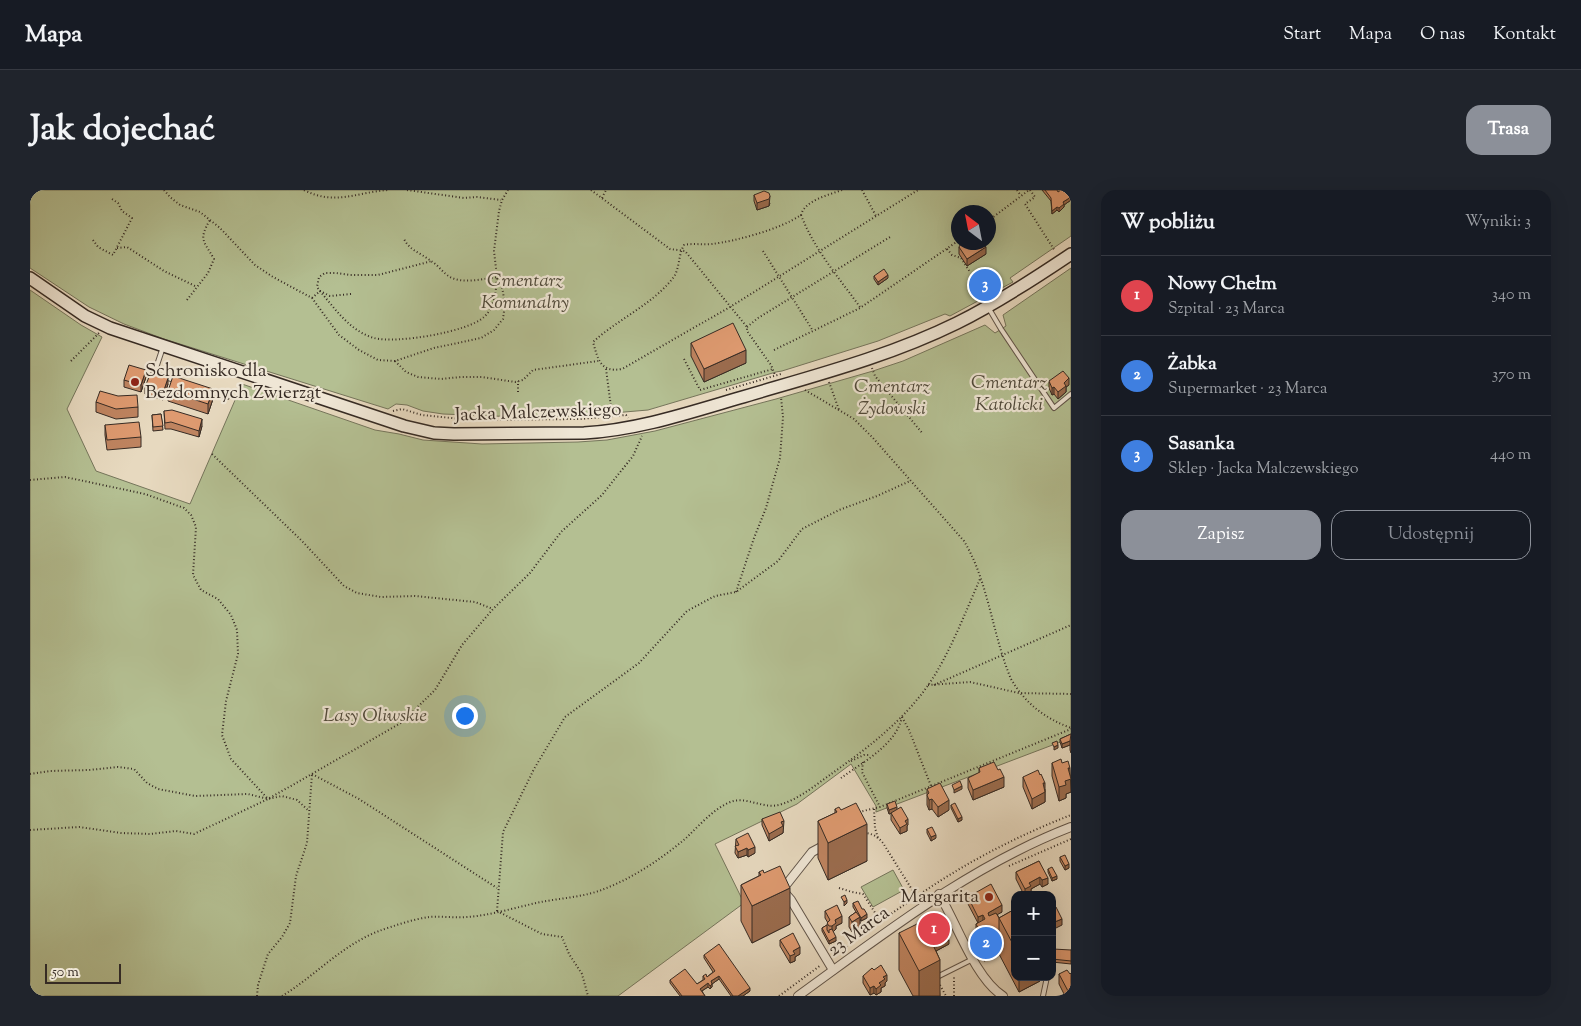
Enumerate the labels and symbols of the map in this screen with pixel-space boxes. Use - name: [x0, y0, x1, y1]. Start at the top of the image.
- north arrow: [951, 205, 996, 250]
- pin: 3: [969, 266, 1001, 304]
- park label: Cmentarz Komunalny: [481, 268, 569, 317]
- place label: Schronisko dla Bezdomnych Zwierząt: [145, 358, 322, 407]
- park label: Cmentarz Katolicki: [971, 370, 1047, 419]
- park label: Cmentarz Żydowski: [854, 374, 930, 423]
- marker: Schronisko dla Bezdomnych Zwierząt: [129, 376, 141, 388]
- street label: Jacka Malczewskiego: [453, 397, 622, 429]
- park label: Lasy Oliwskie: [323, 703, 427, 730]
- your location: [452, 703, 478, 729]
- place label: Margarita: [900, 884, 979, 911]
- marker: Margarita: [983, 891, 995, 903]
- street label: 23 Marca: [822, 900, 896, 964]
- pin: 1: [918, 910, 950, 948]
- pin: 2: [970, 924, 1002, 962]
- scale bar: [45, 961, 121, 984]

